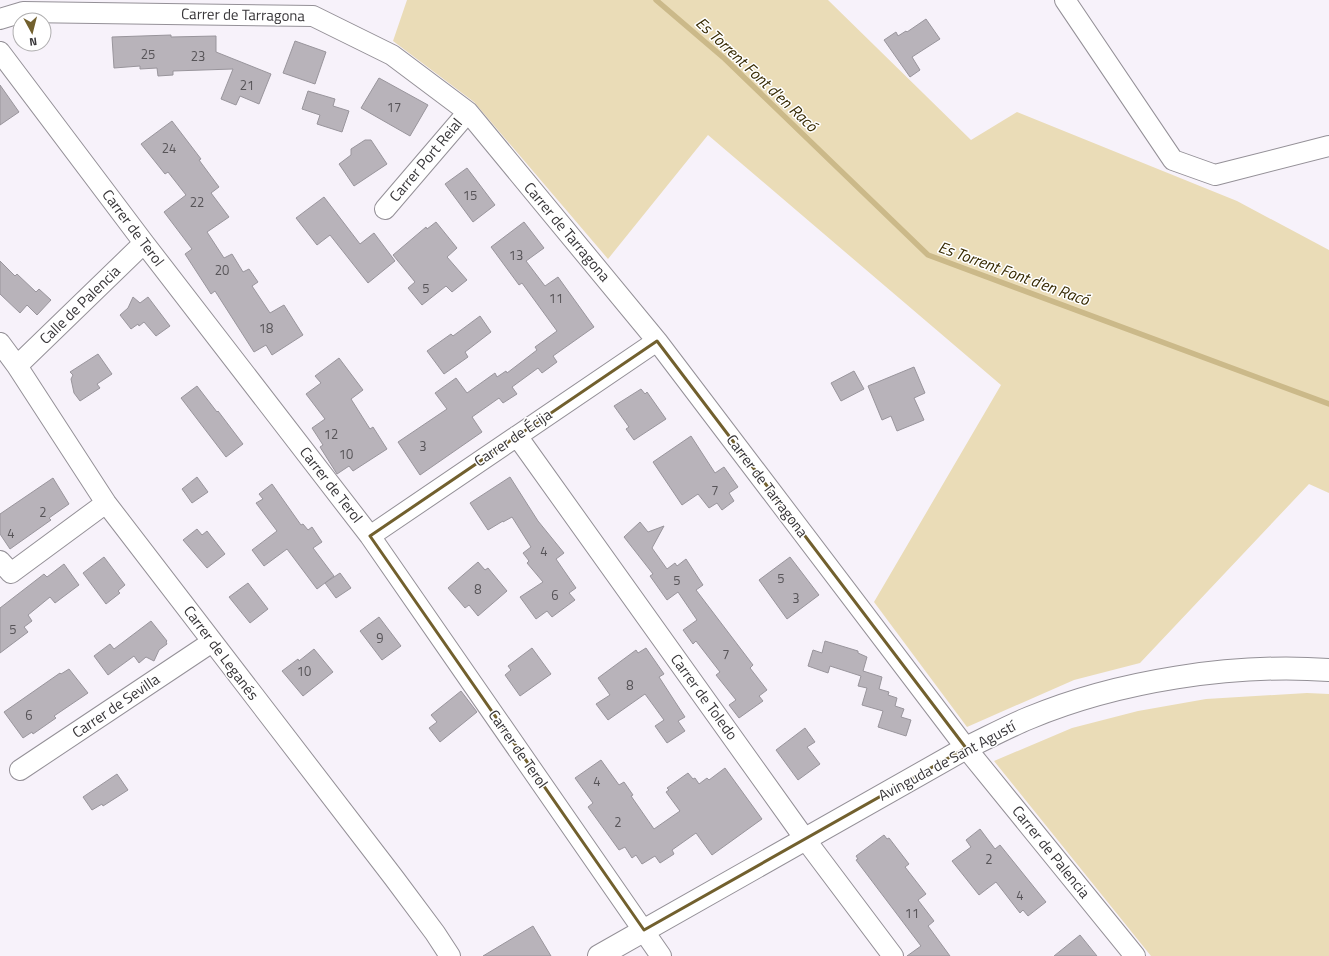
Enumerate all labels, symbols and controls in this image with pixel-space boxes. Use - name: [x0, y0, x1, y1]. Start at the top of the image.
- street label: Carrer de Tarragona: [181, 2, 306, 27]
- water label: Es Torrent Font d'en Racó: [691, 11, 824, 138]
- north arrow: [12, 12, 52, 52]
- text: N: [28, 34, 38, 50]
- house number: 25: [141, 44, 155, 64]
- house number: 23: [191, 46, 205, 66]
- house number: 21: [240, 75, 254, 95]
- house number: 17: [387, 97, 401, 117]
- street label: Carrer Port Reial: [384, 113, 468, 207]
- house number: 24: [162, 138, 176, 158]
- street label: Carrer de Tarragona: [519, 177, 616, 287]
- street label: Carrer de Terol: [97, 184, 170, 271]
- house number: 15: [463, 185, 477, 205]
- house number: 22: [190, 192, 204, 212]
- water label: Es Torrent Font d'en Racó: [935, 235, 1094, 312]
- house number: 13: [509, 245, 523, 265]
- street label: Calle de Palencia: [34, 260, 126, 349]
- house number: 20: [215, 260, 229, 280]
- house number: 5: [422, 278, 430, 298]
- house number: 11: [549, 288, 563, 308]
- house number: 18: [259, 318, 273, 338]
- street label: Carrer de Écija: [469, 403, 557, 472]
- house number: 12: [324, 424, 338, 444]
- street label: Carrer de Tarragona: [721, 429, 814, 542]
- house number: 3: [419, 436, 427, 456]
- street label: Carrer de Terol: [294, 442, 369, 528]
- house number: 10: [339, 444, 353, 464]
- house number: 7: [711, 480, 719, 500]
- house number: 2: [39, 502, 47, 522]
- house number: 4: [7, 523, 15, 543]
- house number: 4: [540, 541, 548, 561]
- house number: 5: [777, 568, 785, 588]
- house number: 5: [673, 570, 681, 590]
- house number: 8: [474, 579, 482, 599]
- house number: 6: [551, 585, 559, 605]
- house number: 3: [792, 588, 800, 608]
- street label: Carrer de Leganés: [178, 601, 265, 705]
- house number: 5: [9, 619, 17, 639]
- house number: 9: [376, 628, 384, 648]
- house number: 7: [722, 644, 730, 664]
- street label: Carrer de Toledo: [665, 649, 744, 745]
- house number: 10: [297, 661, 311, 681]
- street label: Carrer de Sevilla: [67, 667, 165, 743]
- house number: 8: [626, 675, 634, 695]
- house number: 6: [25, 705, 33, 725]
- street label: Carrer de Terol: [483, 705, 554, 793]
- street label: Avinguda de Sant Agustí: [874, 714, 1021, 807]
- house number: 4: [593, 771, 601, 791]
- street label: Carrer de Palencia: [1007, 800, 1096, 903]
- house number: 2: [614, 812, 622, 832]
- house number: 2: [985, 849, 993, 869]
- house number: 4: [1016, 885, 1024, 905]
- house number: 11: [905, 903, 919, 923]

